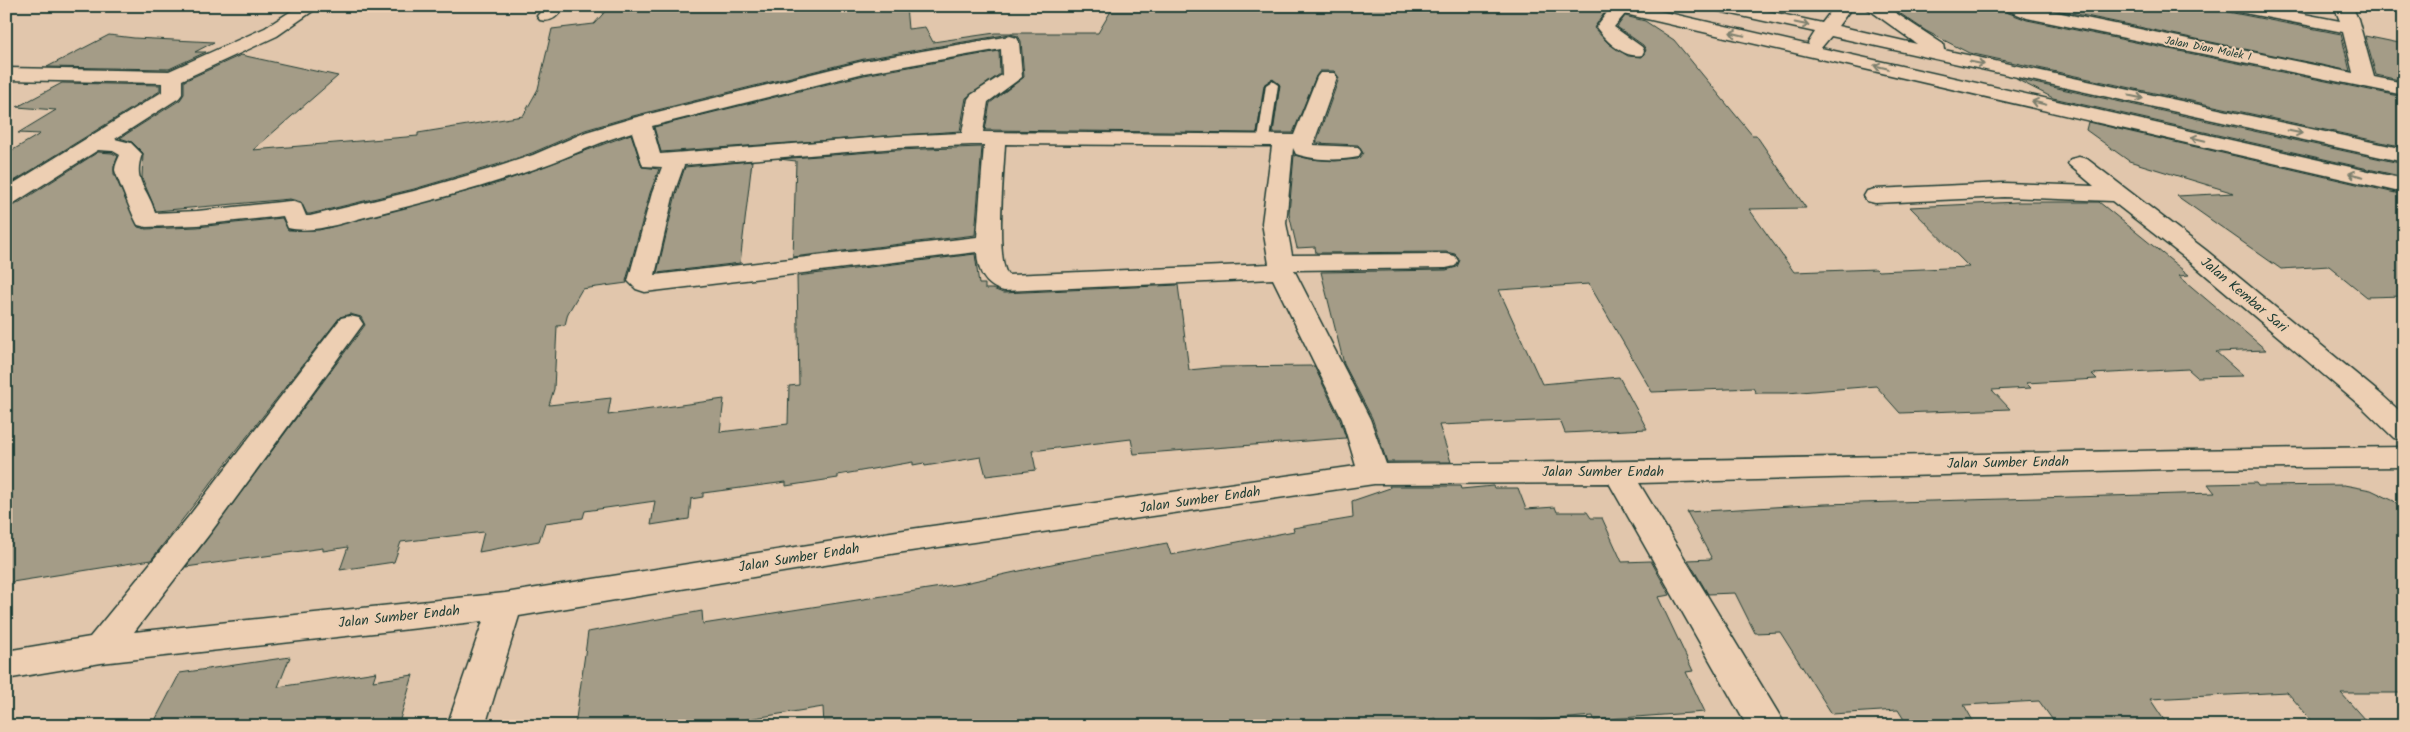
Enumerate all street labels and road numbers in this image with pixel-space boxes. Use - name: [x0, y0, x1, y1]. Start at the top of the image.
- street label: Jalan Dian Molek I: [2163, 32, 2253, 66]
- street label: Jalan Kembar Sari: [2196, 252, 2293, 339]
- street label: Jalan Sumber Endah: [1947, 451, 2069, 475]
- street label: Jalan Sumber Endah: [1542, 461, 1664, 483]
- street label: Jalan Sumber Endah: [1138, 481, 1262, 519]
- street label: Jalan Sumber Endah: [737, 538, 861, 578]
- street label: Jalan Sumber Endah: [337, 600, 461, 634]

